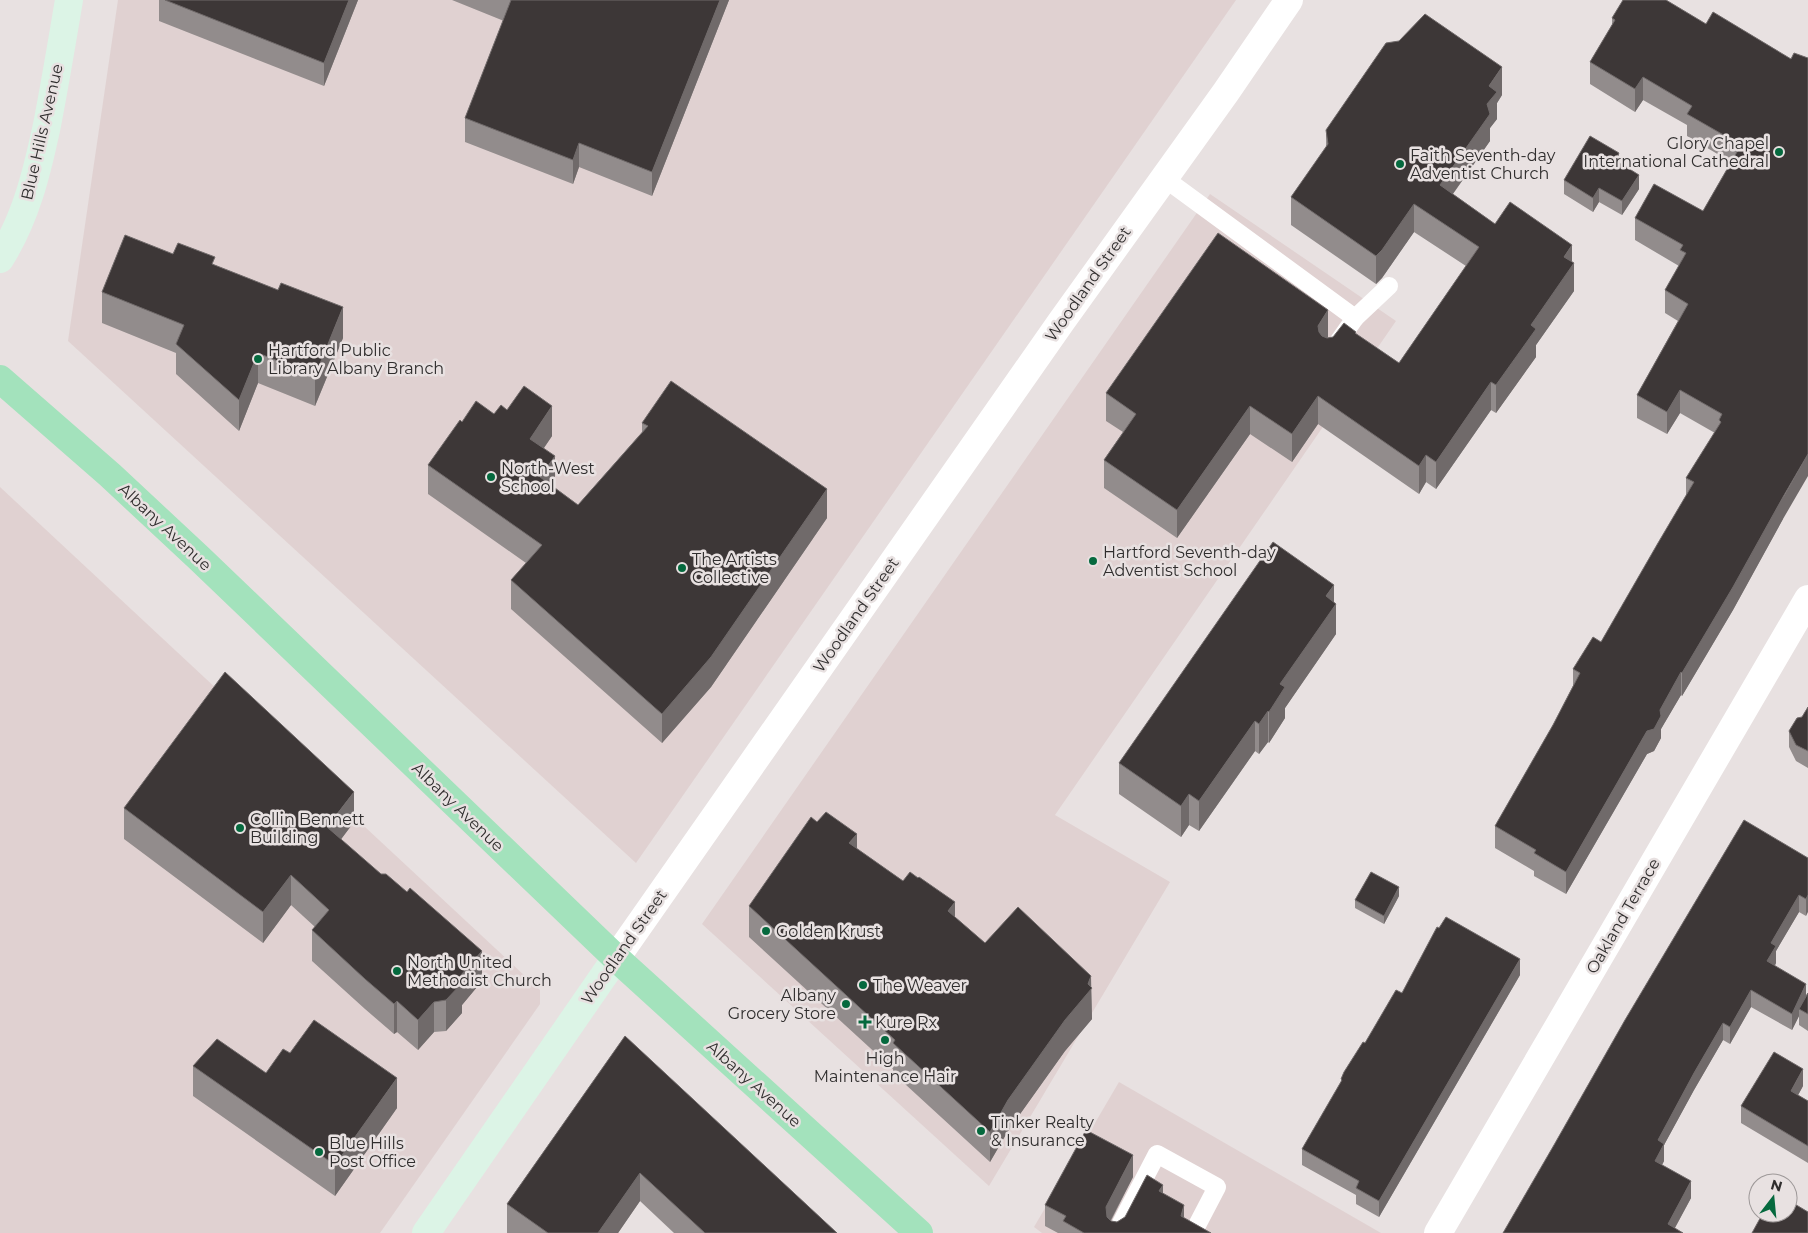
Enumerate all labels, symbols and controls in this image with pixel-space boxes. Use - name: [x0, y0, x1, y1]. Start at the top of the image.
- street label: Blue Hills Avenue: [17, 62, 67, 202]
- place label: Glory Chapel International Cathedral: [1583, 134, 1769, 171]
- place label: Faith Seventh-day Adventist Church: [1410, 146, 1556, 183]
- marker: Glory Chapel International Cathedral: [1773, 146, 1785, 158]
- marker: Faith Seventh-day Adventist Church: [1394, 158, 1406, 170]
- street label: Woodland Street: [1041, 223, 1135, 345]
- place label: Hartford Public Library Albany Branch: [268, 341, 444, 378]
- marker: Hartford Public Library Albany Branch: [252, 353, 264, 365]
- place label: North-West School: [501, 459, 595, 496]
- marker: North-West School: [485, 471, 497, 483]
- street label: Albany Avenue: [115, 479, 215, 575]
- place label: Hartford Seventh-day Adventist School: [1103, 543, 1276, 580]
- place label: The Artists Collective: [692, 550, 777, 587]
- street label: Woodland Street: [809, 554, 903, 676]
- marker: Hartford Seventh-day Adventist School: [1087, 555, 1099, 567]
- marker: The Artists Collective: [676, 562, 688, 574]
- street label: Albany Avenue: [408, 759, 508, 855]
- place label: Collin Bennett Building: [250, 810, 365, 847]
- marker: Collin Bennett Building: [234, 822, 246, 834]
- street label: Oakland Terrace: [1582, 855, 1664, 977]
- street label: Woodland Street: [577, 886, 671, 1008]
- place label: Golden Krust: [776, 922, 881, 941]
- marker: Golden Krust: [760, 925, 772, 937]
- place label: North United Methodist Church: [407, 953, 552, 990]
- marker: North United Methodist Church: [391, 965, 403, 977]
- place label: The Weaver: [873, 976, 967, 995]
- marker: The Weaver: [857, 979, 869, 991]
- place label: Albany Grocery Store: [728, 986, 836, 1023]
- marker: Albany Grocery Store: [840, 998, 852, 1010]
- place label: Kure Rx: [875, 1013, 937, 1032]
- marker: Kure Rx: [859, 1016, 871, 1028]
- marker: High Maintenance Hair: [879, 1034, 891, 1046]
- street label: Albany Avenue: [703, 1037, 805, 1131]
- place label: High Maintenance Hair: [814, 1049, 956, 1086]
- place label: Tinker Realty & Insurance: [991, 1113, 1094, 1150]
- marker: Tinker Realty & Insurance: [975, 1125, 987, 1137]
- place label: Blue Hills Post Office: [329, 1134, 416, 1171]
- marker: Blue Hills Post Office: [313, 1146, 325, 1158]
- north arrow: [1748, 1173, 1798, 1223]
- text: N: [1769, 1175, 1785, 1196]

